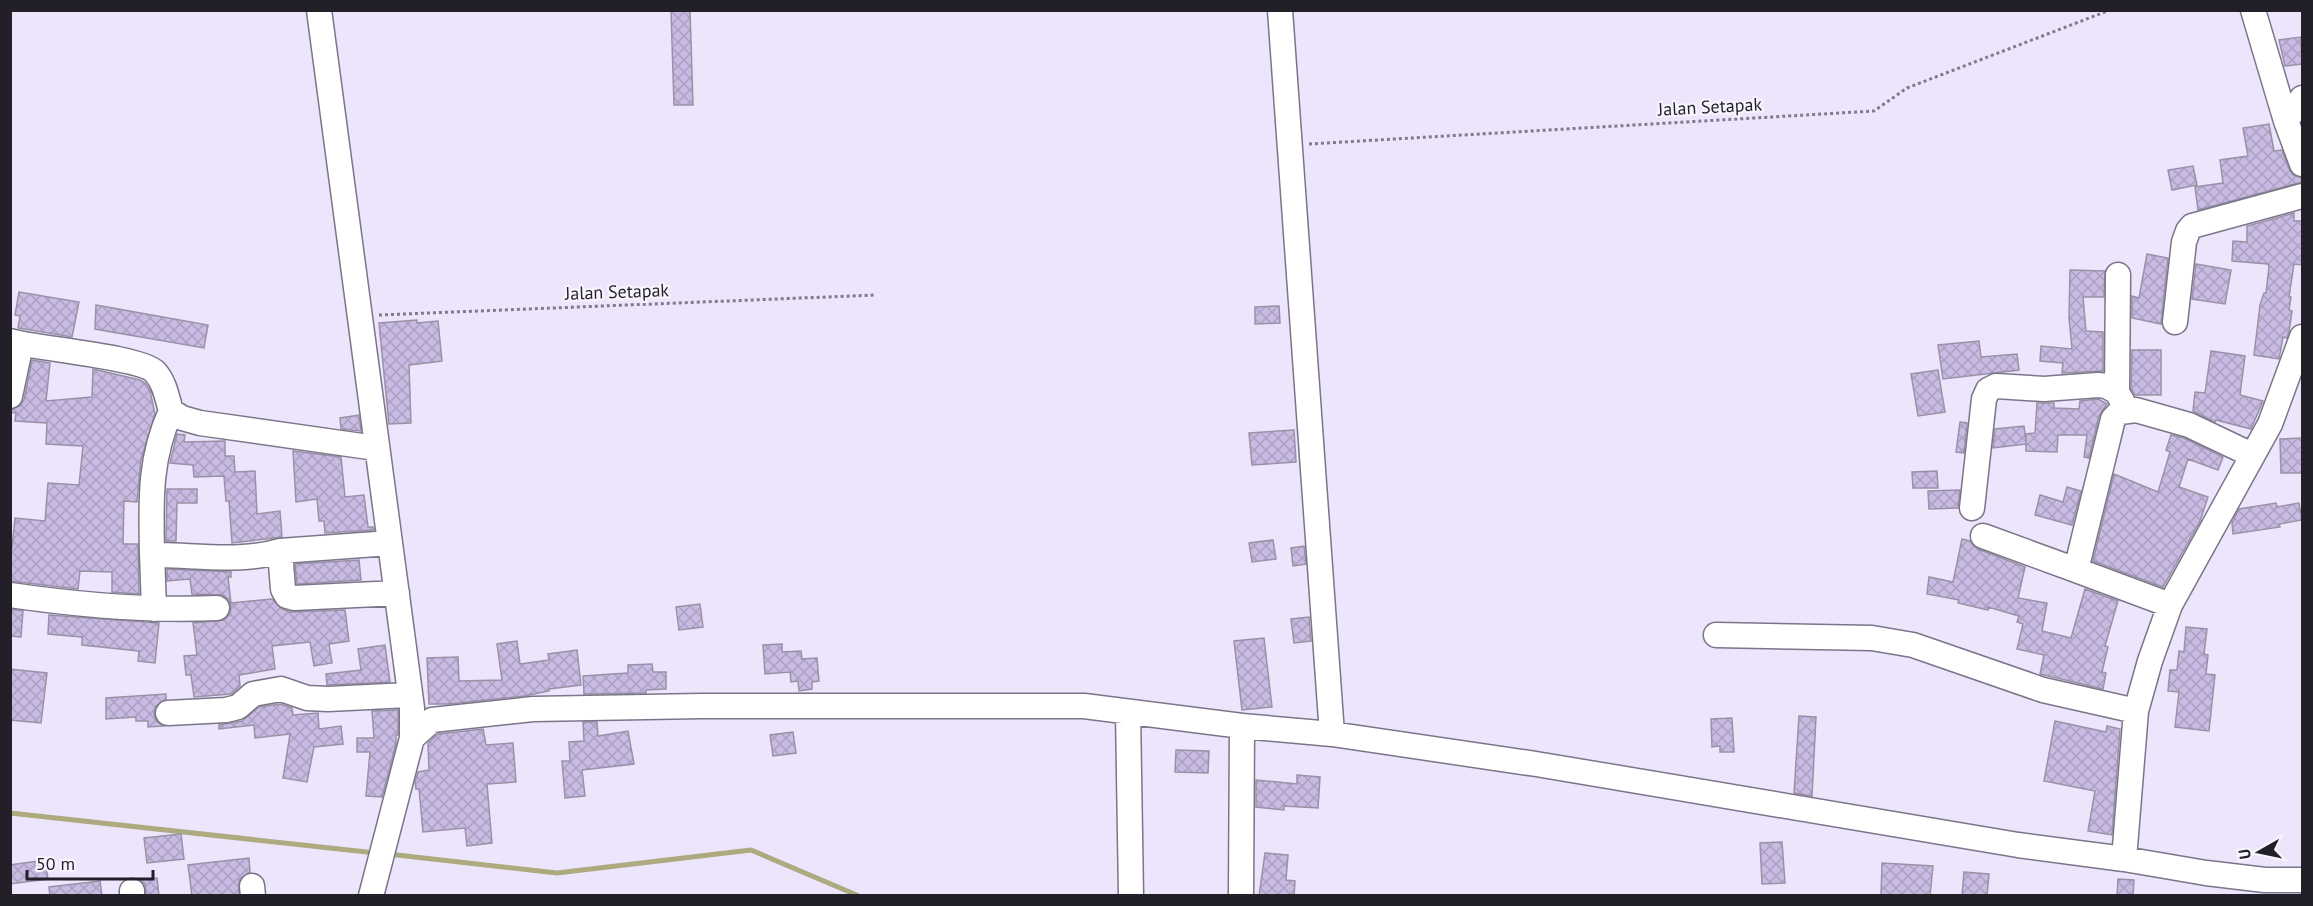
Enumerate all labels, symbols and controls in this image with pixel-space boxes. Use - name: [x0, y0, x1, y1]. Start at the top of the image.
- street label: Jalan Setapak: [1656, 92, 1763, 121]
- street label: Jalan Setapak: [564, 278, 670, 305]
- north arrow: [2229, 822, 2289, 882]
- scale bar: [27, 843, 153, 881]
- text: U: [2234, 848, 2255, 861]
- text: 50 m: [36, 852, 75, 875]

